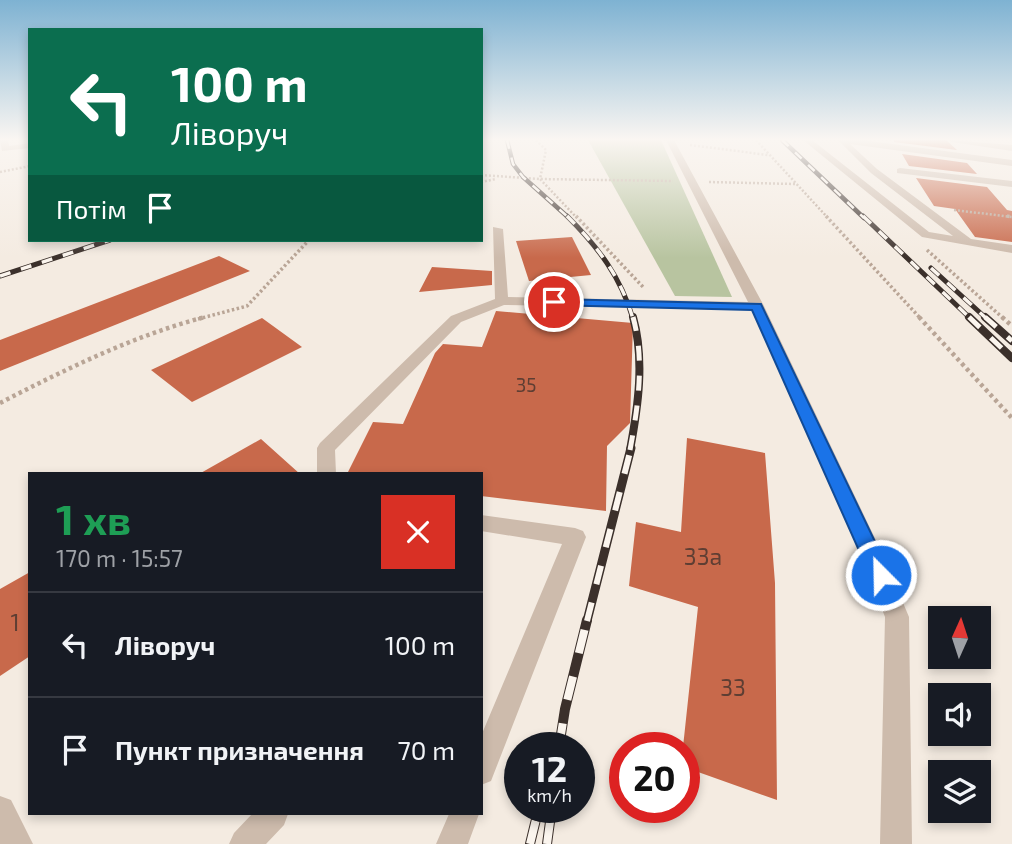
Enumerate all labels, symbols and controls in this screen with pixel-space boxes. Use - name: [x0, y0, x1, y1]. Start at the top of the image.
- text: 100 m: [171, 53, 308, 112]
- icon: left: [56, 56, 147, 147]
- text: Ліворуч: [171, 113, 288, 151]
- icon: arrive: [141, 189, 179, 227]
- text: Потім: [56, 193, 127, 224]
- pin: [524, 272, 584, 332]
- icon: arrive: [535, 283, 573, 321]
- house number: 35: [516, 373, 536, 396]
- text: 1 хв: [56, 493, 131, 543]
- button: close: [381, 495, 455, 569]
- position arrow: [844, 538, 918, 612]
- house number: 33а: [684, 542, 722, 570]
- text: 170 m · 15:57: [56, 544, 183, 572]
- north arrow: [928, 606, 990, 668]
- map controls: [928, 606, 991, 823]
- house number: 1: [10, 608, 20, 636]
- icon: left: [56, 626, 94, 664]
- text: Ліворуч: [115, 629, 215, 660]
- text: 100 m: [385, 629, 455, 660]
- house number: 33: [720, 673, 746, 701]
- button: sound: [928, 683, 991, 746]
- icon: arrive: [56, 731, 94, 769]
- speed limit sign: 20: [609, 732, 700, 823]
- text: Пункт призначення: [115, 734, 364, 765]
- text: 70 m: [397, 734, 455, 765]
- text: 12: [532, 747, 567, 789]
- button: layers: [928, 760, 991, 823]
- text: km/h: [527, 784, 572, 806]

